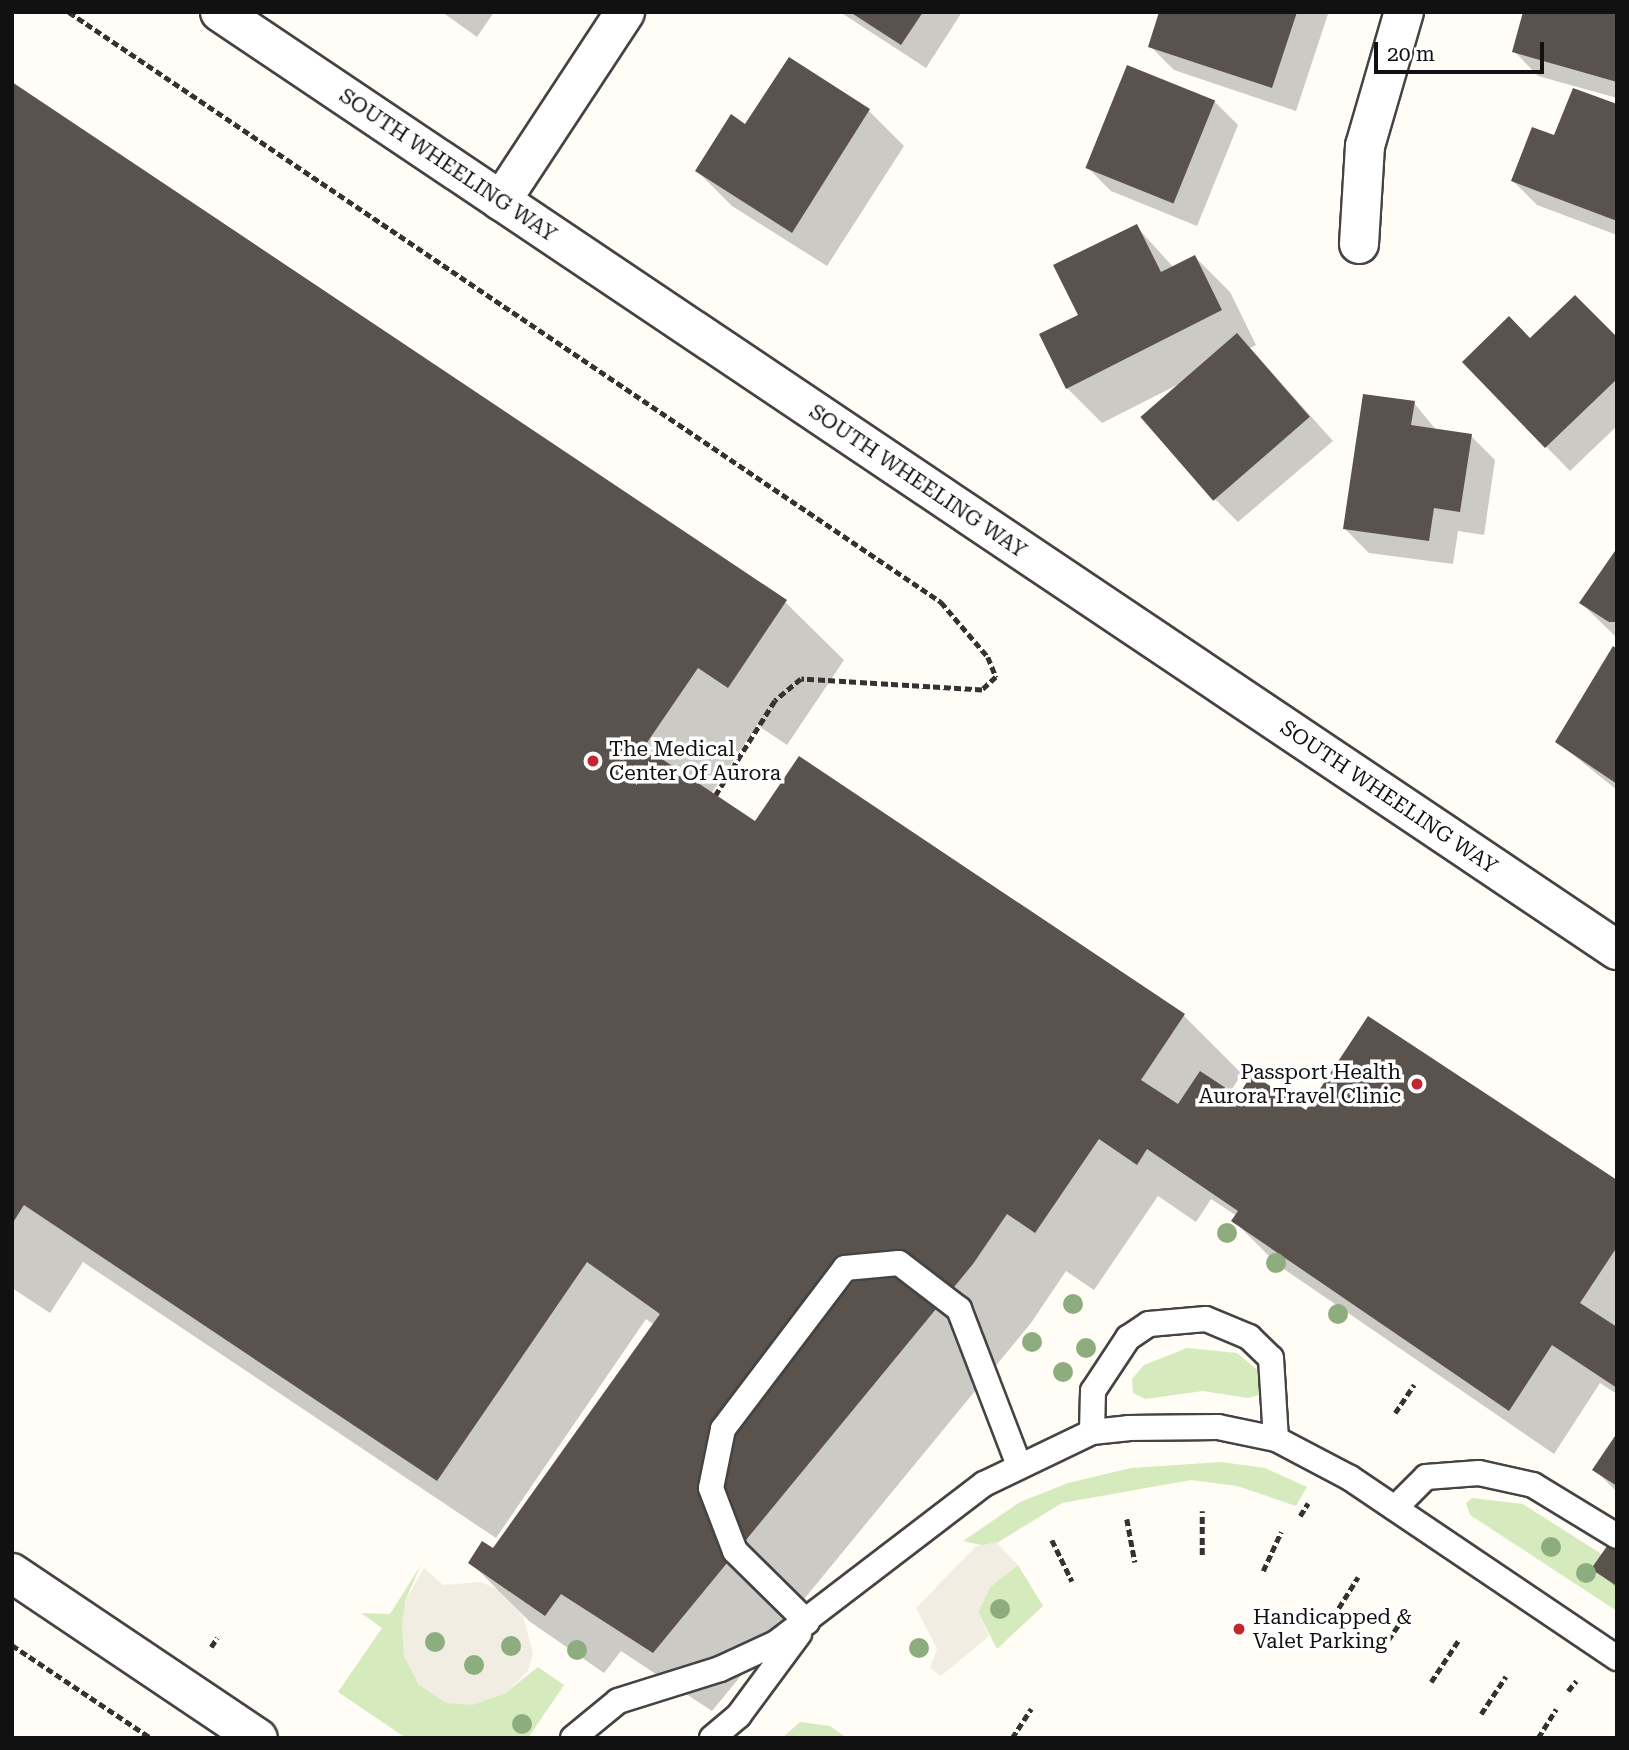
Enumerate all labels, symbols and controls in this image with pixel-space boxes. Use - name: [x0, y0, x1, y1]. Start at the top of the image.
- scale bar: [1377, 28, 1547, 72]
- text: 20 m: [1387, 42, 1435, 66]
- street label: SOUTH WHEELING WAY: [335, 83, 561, 247]
- street label: SOUTH WHEELING WAY: [805, 399, 1031, 563]
- street label: SOUTH WHEELING WAY: [1276, 715, 1502, 879]
- place label: The Medical Center Of Aurora: [609, 736, 781, 786]
- marker: The Medical Center Of Aurora: [583, 751, 603, 771]
- place label: Passport Health Aurora Travel Clinic: [1199, 1059, 1401, 1109]
- marker: Passport Health Aurora Travel Clinic: [1407, 1074, 1427, 1094]
- place label: Handicapped & Valet Parking: [1253, 1604, 1412, 1654]
- marker: Handicapped & Valet Parking: [1231, 1621, 1247, 1637]

